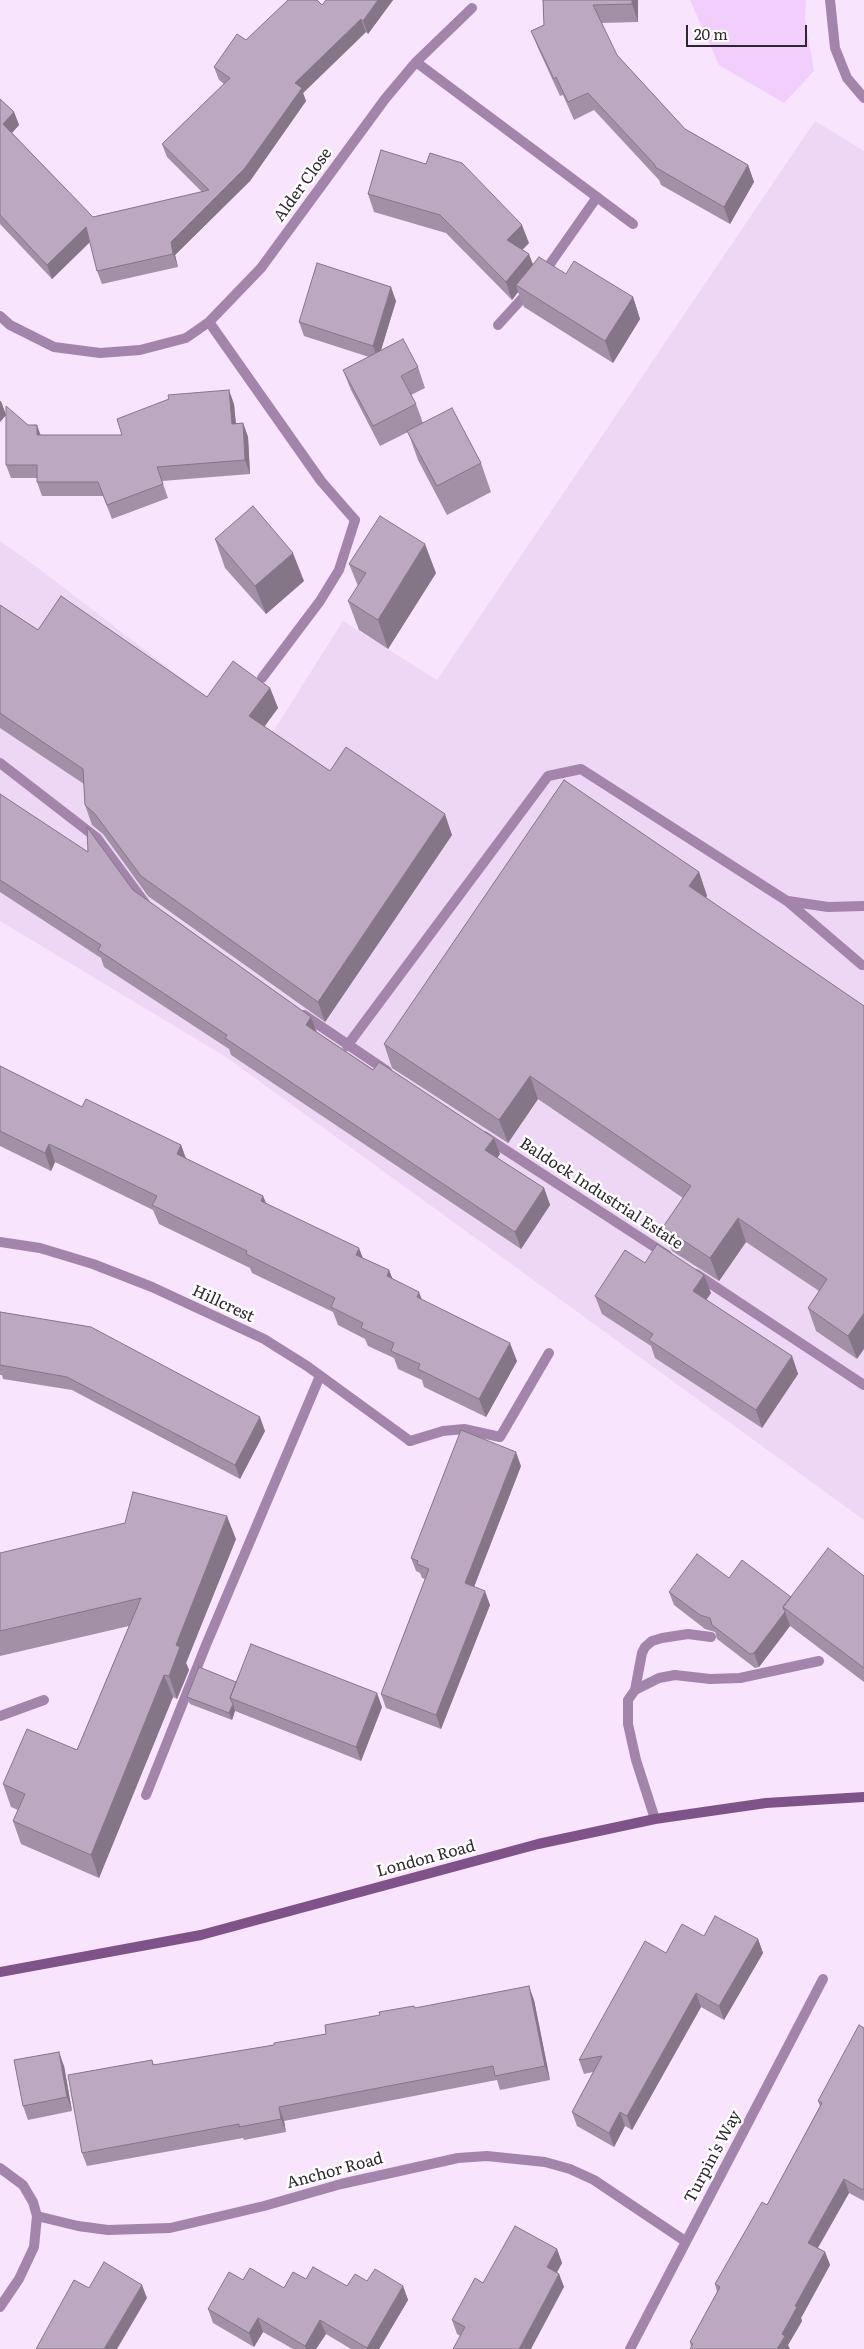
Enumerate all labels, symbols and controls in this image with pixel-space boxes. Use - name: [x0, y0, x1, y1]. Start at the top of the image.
- scale bar: [689, 15, 810, 47]
- text: 20 m: [694, 22, 728, 45]
- street label: Alder Close: [270, 144, 336, 226]
- street label: Baldock Industrial Estate: [516, 1134, 686, 1254]
- street label: Hillcrest: [189, 1281, 257, 1327]
- street label: London Road: [375, 1837, 477, 1881]
- street label: Turpin's Way: [681, 2107, 745, 2207]
- street label: Anchor Road: [285, 2149, 385, 2193]

